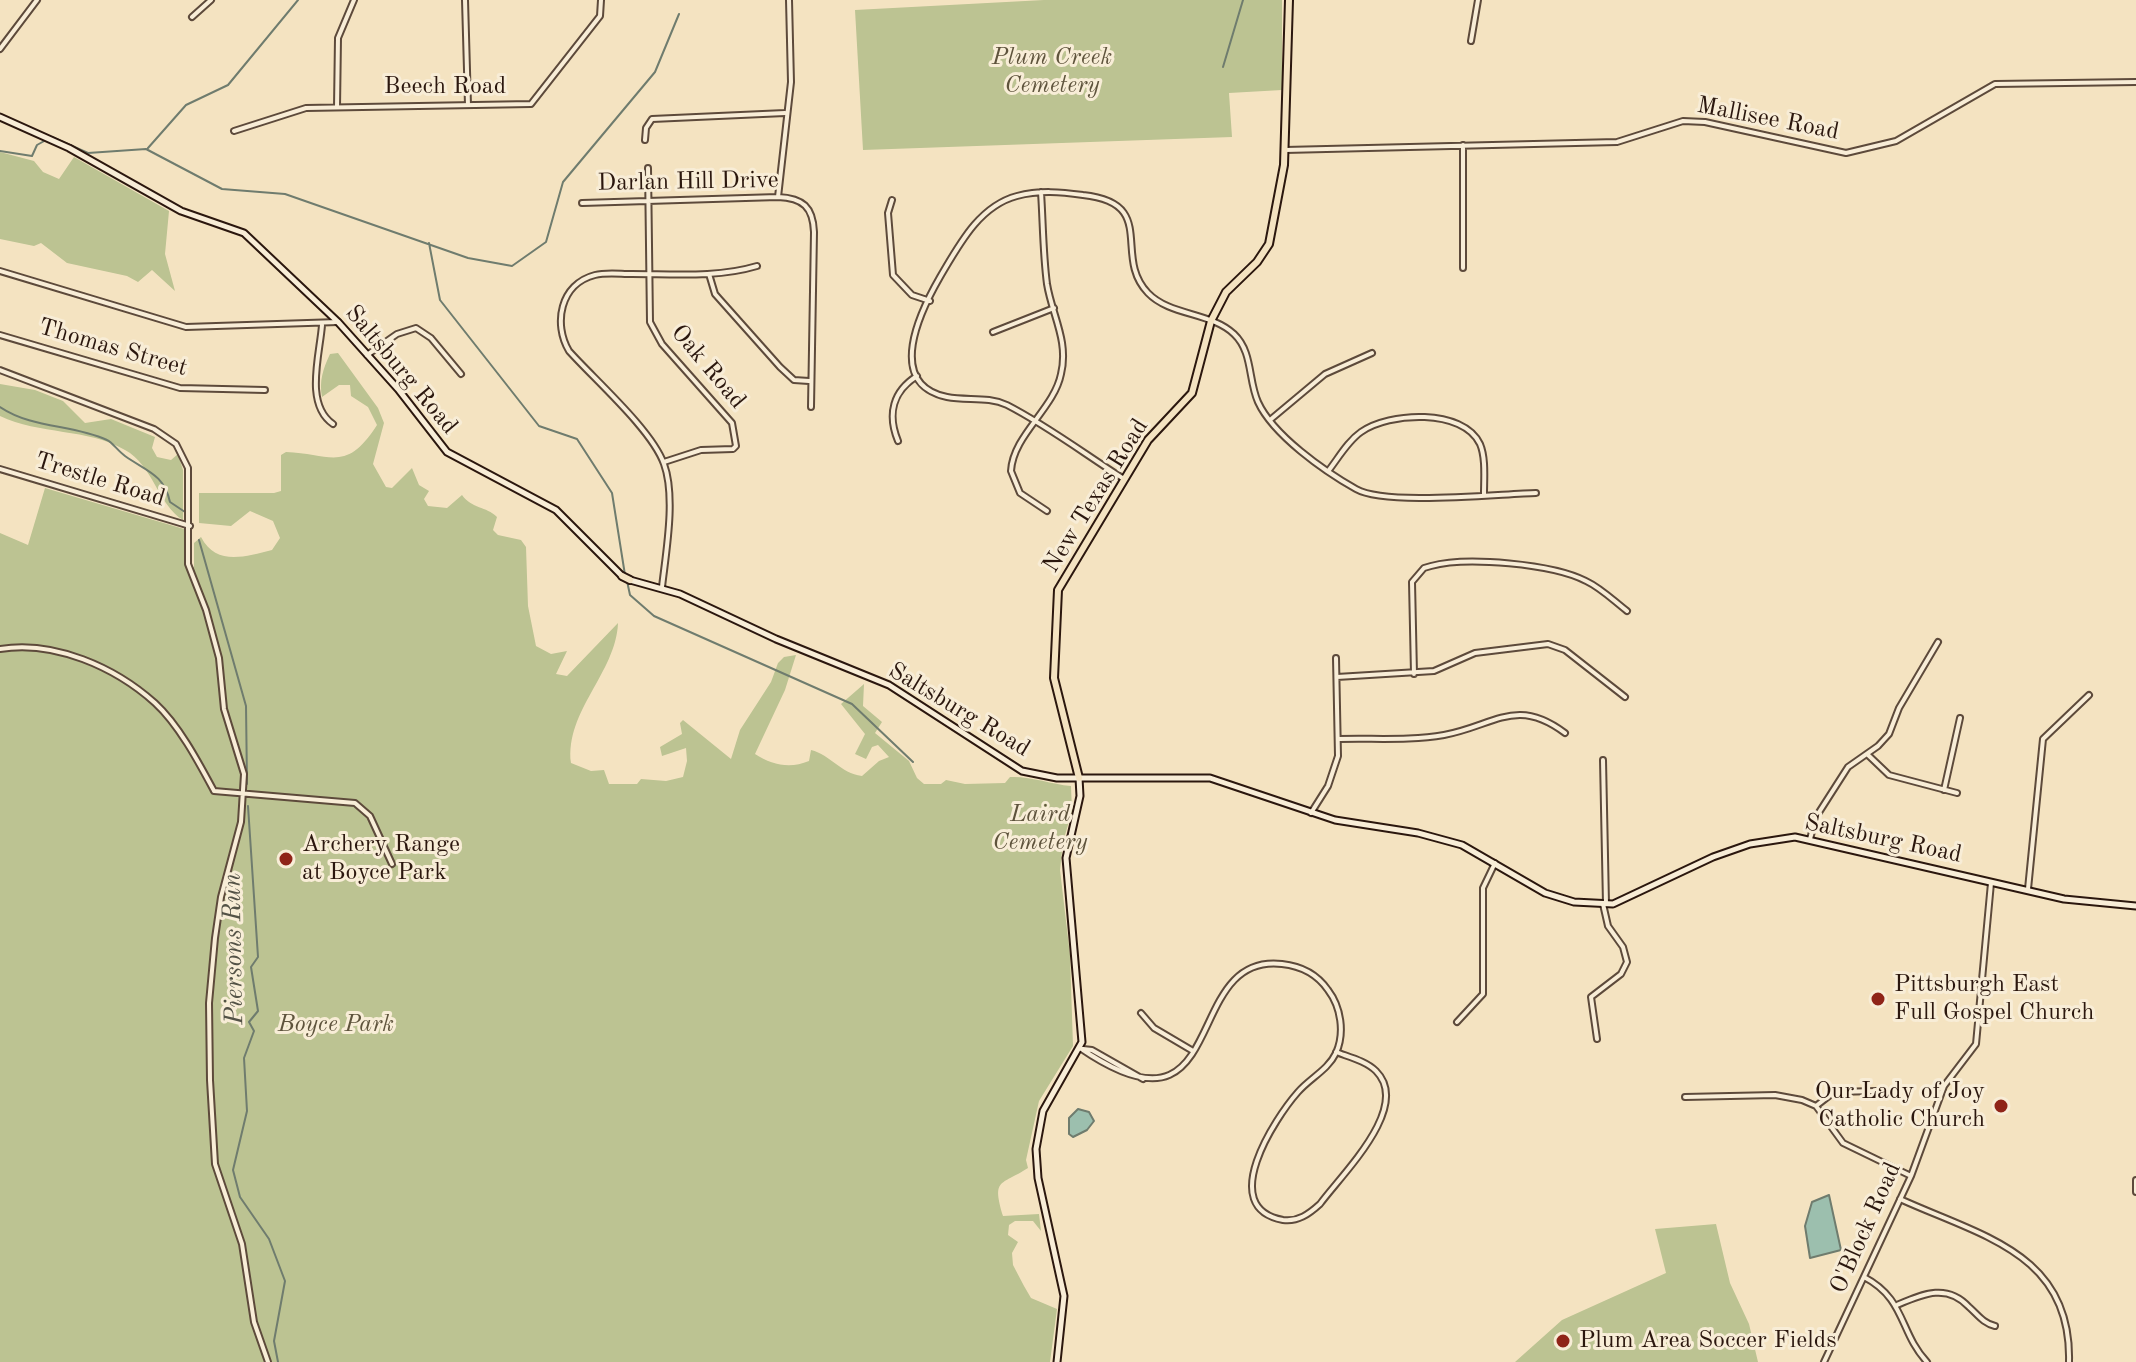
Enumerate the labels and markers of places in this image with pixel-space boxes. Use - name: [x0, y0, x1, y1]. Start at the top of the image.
- place label: Archery Range at Boyce Park: [302, 831, 460, 887]
- marker: Archery Range at Boyce Park: [277, 850, 295, 868]
- place label: Pittsburgh East Full Gospel Church: [1894, 971, 2094, 1027]
- marker: Pittsburgh East Full Gospel Church: [1869, 990, 1887, 1008]
- place label: Our Lady of Joy Catholic Church: [1815, 1078, 1985, 1134]
- marker: Our Lady of Joy Catholic Church: [1992, 1097, 2010, 1115]
- place label: Plum Area Soccer Fields: [1579, 1327, 1837, 1355]
- marker: Plum Area Soccer Fields: [1554, 1332, 1572, 1350]

